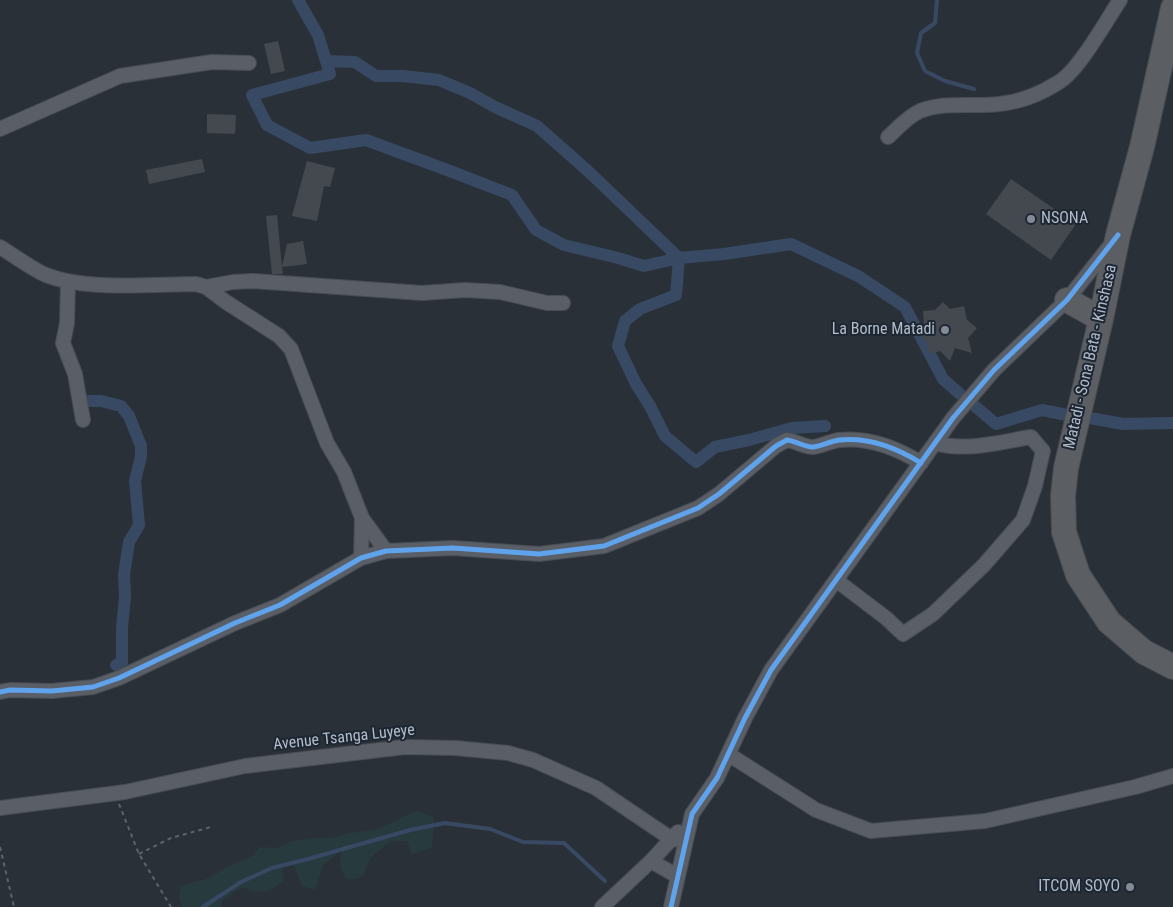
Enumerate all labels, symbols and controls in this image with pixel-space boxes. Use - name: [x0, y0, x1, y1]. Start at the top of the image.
- place label: NSONA: [1041, 209, 1088, 229]
- marker: NSONA: [1025, 213, 1037, 225]
- street label: Matadi - Sona Bata - Kinshasa: [1060, 263, 1122, 451]
- place label: La Borne Matadi: [832, 320, 935, 340]
- marker: La Borne Matadi: [939, 324, 951, 336]
- street label: Avenue Tsanga Luyeye: [272, 721, 416, 755]
- place label: ITCOM SOYO: [1038, 877, 1120, 897]
- marker: ITCOM SOYO: [1124, 881, 1136, 893]

